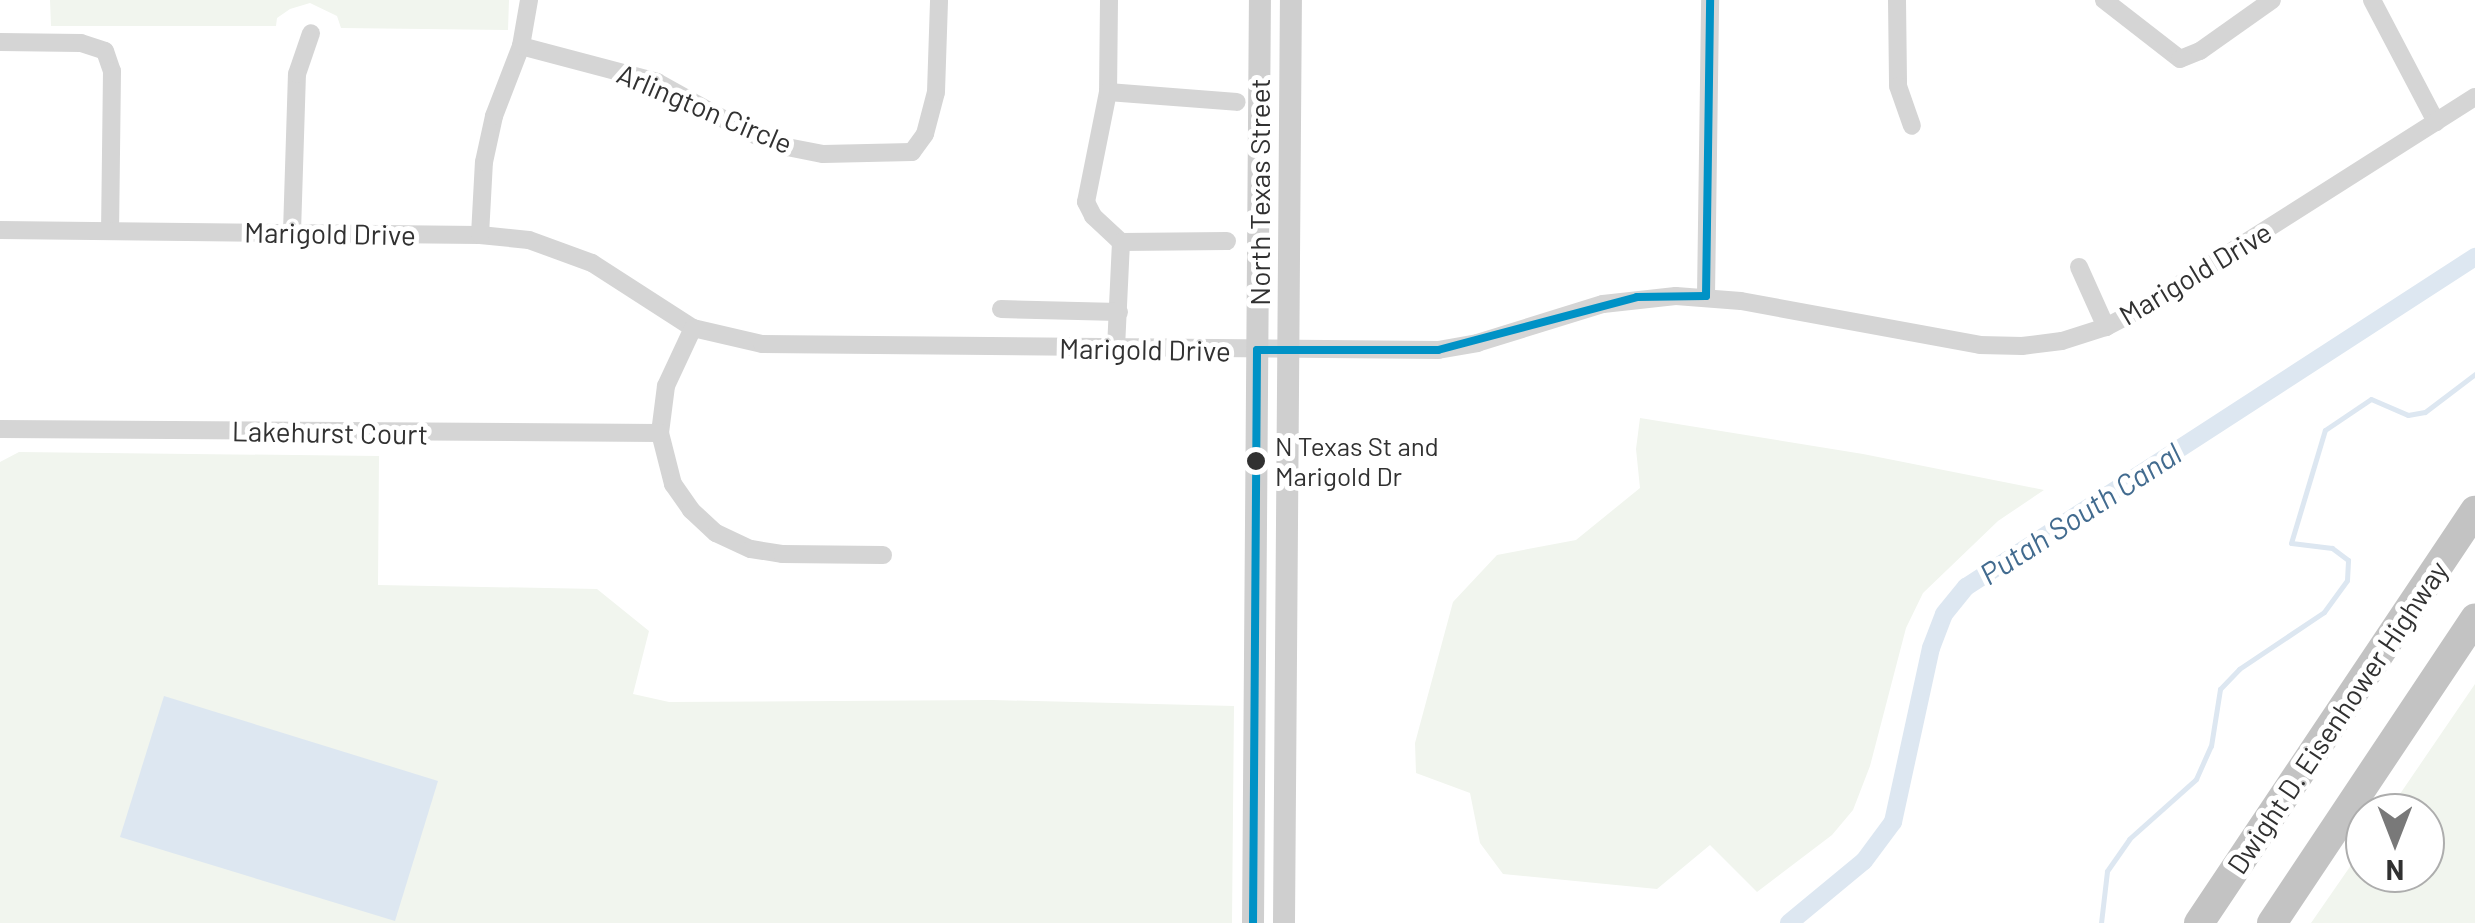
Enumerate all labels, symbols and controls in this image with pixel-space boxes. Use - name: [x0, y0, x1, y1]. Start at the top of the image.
- street label: Arlington Circle: [613, 56, 797, 160]
- street label: North Texas Street: [1242, 78, 1276, 306]
- street label: Marigold Drive: [2113, 214, 2277, 332]
- street label: Marigold Drive: [244, 215, 416, 251]
- street label: Marigold Drive: [1059, 331, 1231, 367]
- street label: Lakehurst Court: [232, 413, 428, 451]
- place label: N Texas St and Marigold Dr: [1275, 430, 1439, 492]
- water label: Putah South Canal: [1973, 435, 2187, 591]
- marker: N Texas St and Marigold Dr: [1246, 451, 1266, 471]
- street label: Dwight D. Eisenhower Highway: [2220, 554, 2454, 880]
- north arrow: [2345, 793, 2445, 893]
- text: N: [2386, 854, 2404, 888]

